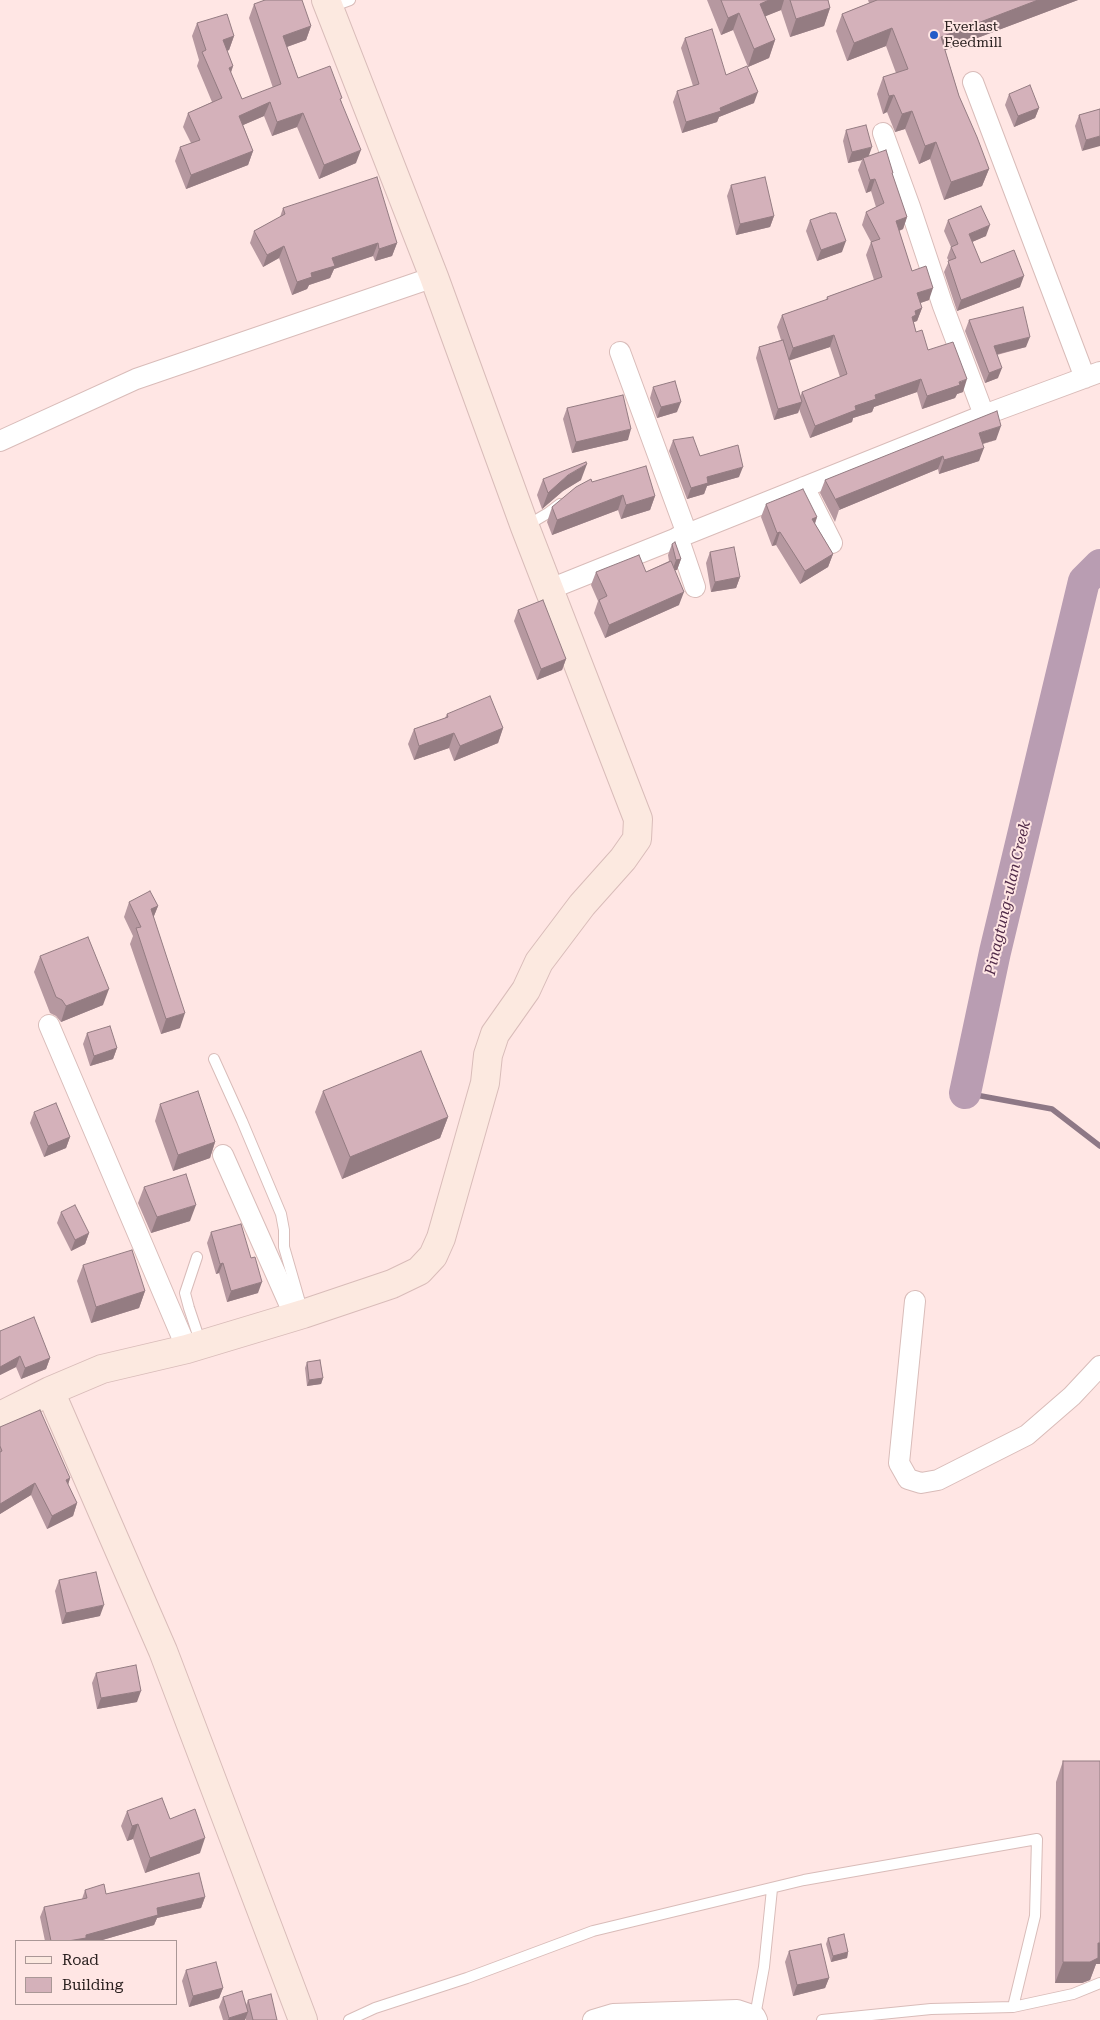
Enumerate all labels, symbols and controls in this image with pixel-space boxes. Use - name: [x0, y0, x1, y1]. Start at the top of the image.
- place label: Everlast Feedmill: [944, 19, 1002, 52]
- marker: Everlast Feedmill: [928, 29, 940, 41]
- water label: Pinagtung-ulan Creek: [982, 819, 1034, 977]
- legend: [15, 1940, 178, 2005]
- text: Road: [62, 1951, 99, 1969]
- text: Building: [62, 1976, 123, 1994]

